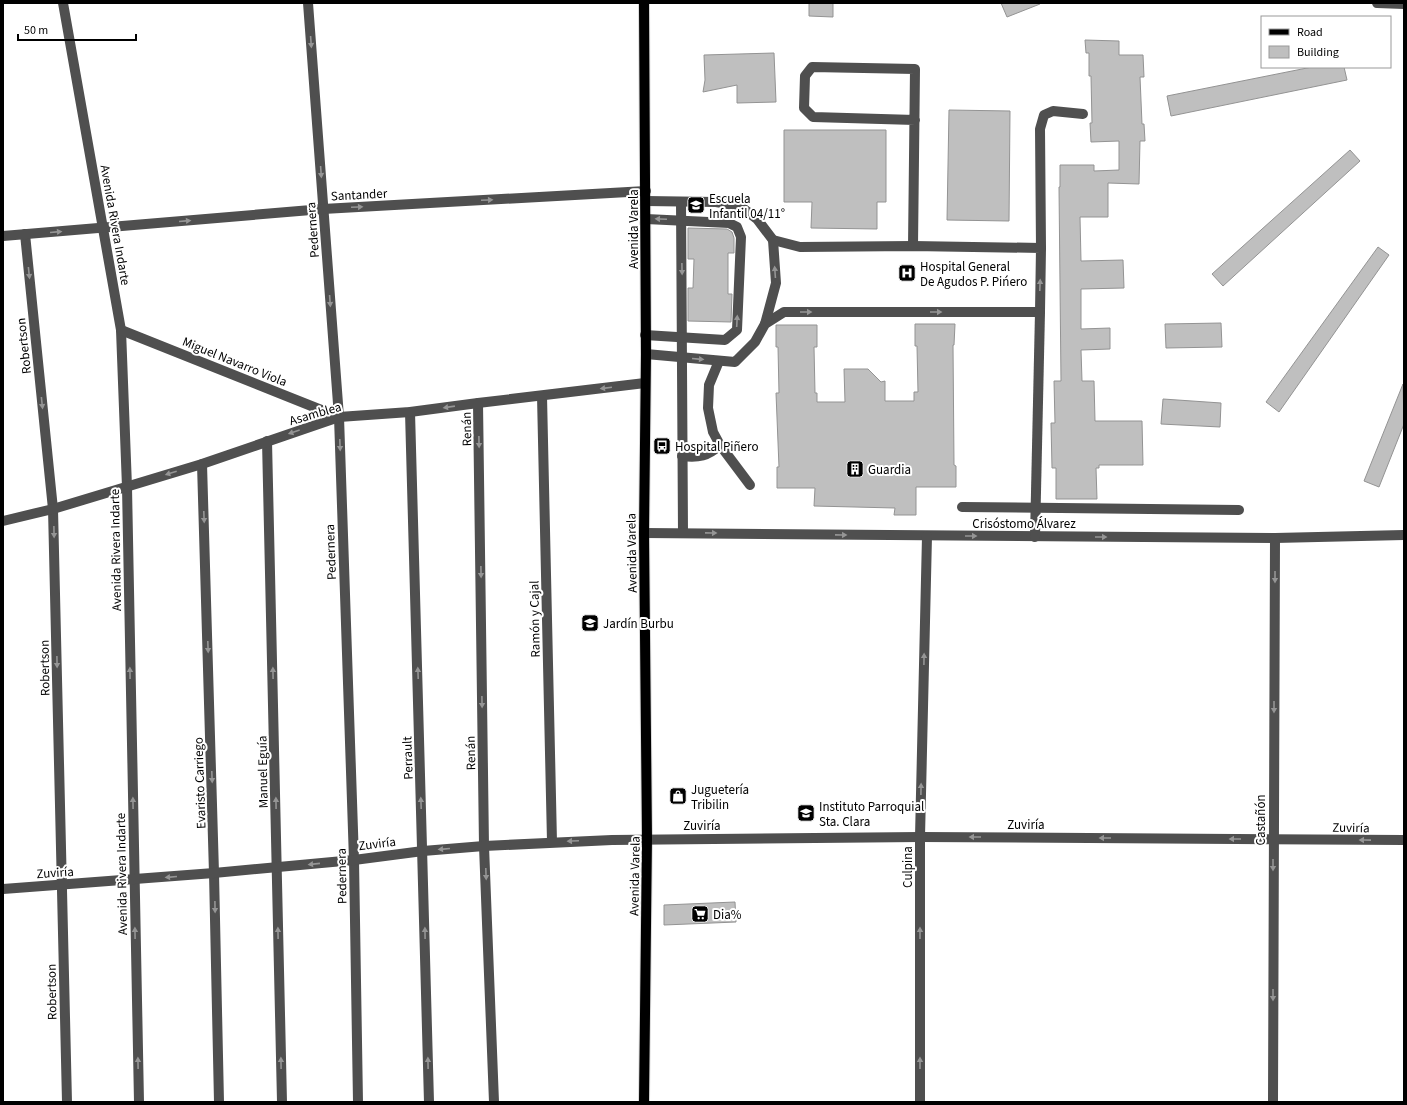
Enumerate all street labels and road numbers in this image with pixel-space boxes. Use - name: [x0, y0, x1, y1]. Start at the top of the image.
- street label: Avenida Rivera Indarte: [96, 164, 134, 287]
- street label: Santander: [330, 185, 388, 205]
- street label: Avenida Varela: [625, 189, 643, 269]
- street label: Pedernera: [302, 201, 324, 258]
- street label: Robertson: [12, 317, 36, 375]
- street label: Miguel Navarro Viola: [180, 333, 290, 391]
- street label: Asamblea: [287, 398, 343, 430]
- street label: Renán: [458, 412, 476, 446]
- street label: Avenida Rivera Indarte: [106, 489, 126, 611]
- street label: Avenida Varela: [622, 513, 642, 593]
- street label: Crisóstomo Álvarez: [972, 515, 1076, 533]
- street label: Pedernera: [321, 524, 341, 580]
- street label: Ramón y Cajal: [525, 580, 545, 658]
- street label: Robertson: [36, 640, 54, 696]
- street label: Manuel Eguía: [253, 735, 273, 809]
- street label: Perrault: [398, 735, 418, 780]
- street label: Renán: [462, 736, 480, 770]
- street label: Evaristo Carriego: [189, 737, 211, 829]
- street label: Castañón: [1252, 794, 1270, 846]
- street label: Avenida Rivera Indarte: [112, 813, 132, 935]
- street label: Zuviría: [1007, 816, 1045, 834]
- street label: Zuviría: [683, 817, 721, 835]
- street label: Zuviría: [1332, 819, 1370, 837]
- street label: Zuviría: [358, 833, 397, 855]
- street label: Avenida Varela: [625, 836, 645, 916]
- street label: Culpina: [899, 846, 917, 888]
- street label: Pedernera: [333, 848, 351, 904]
- street label: Zuviría: [36, 863, 74, 883]
- street label: Robertson: [43, 964, 61, 1020]

